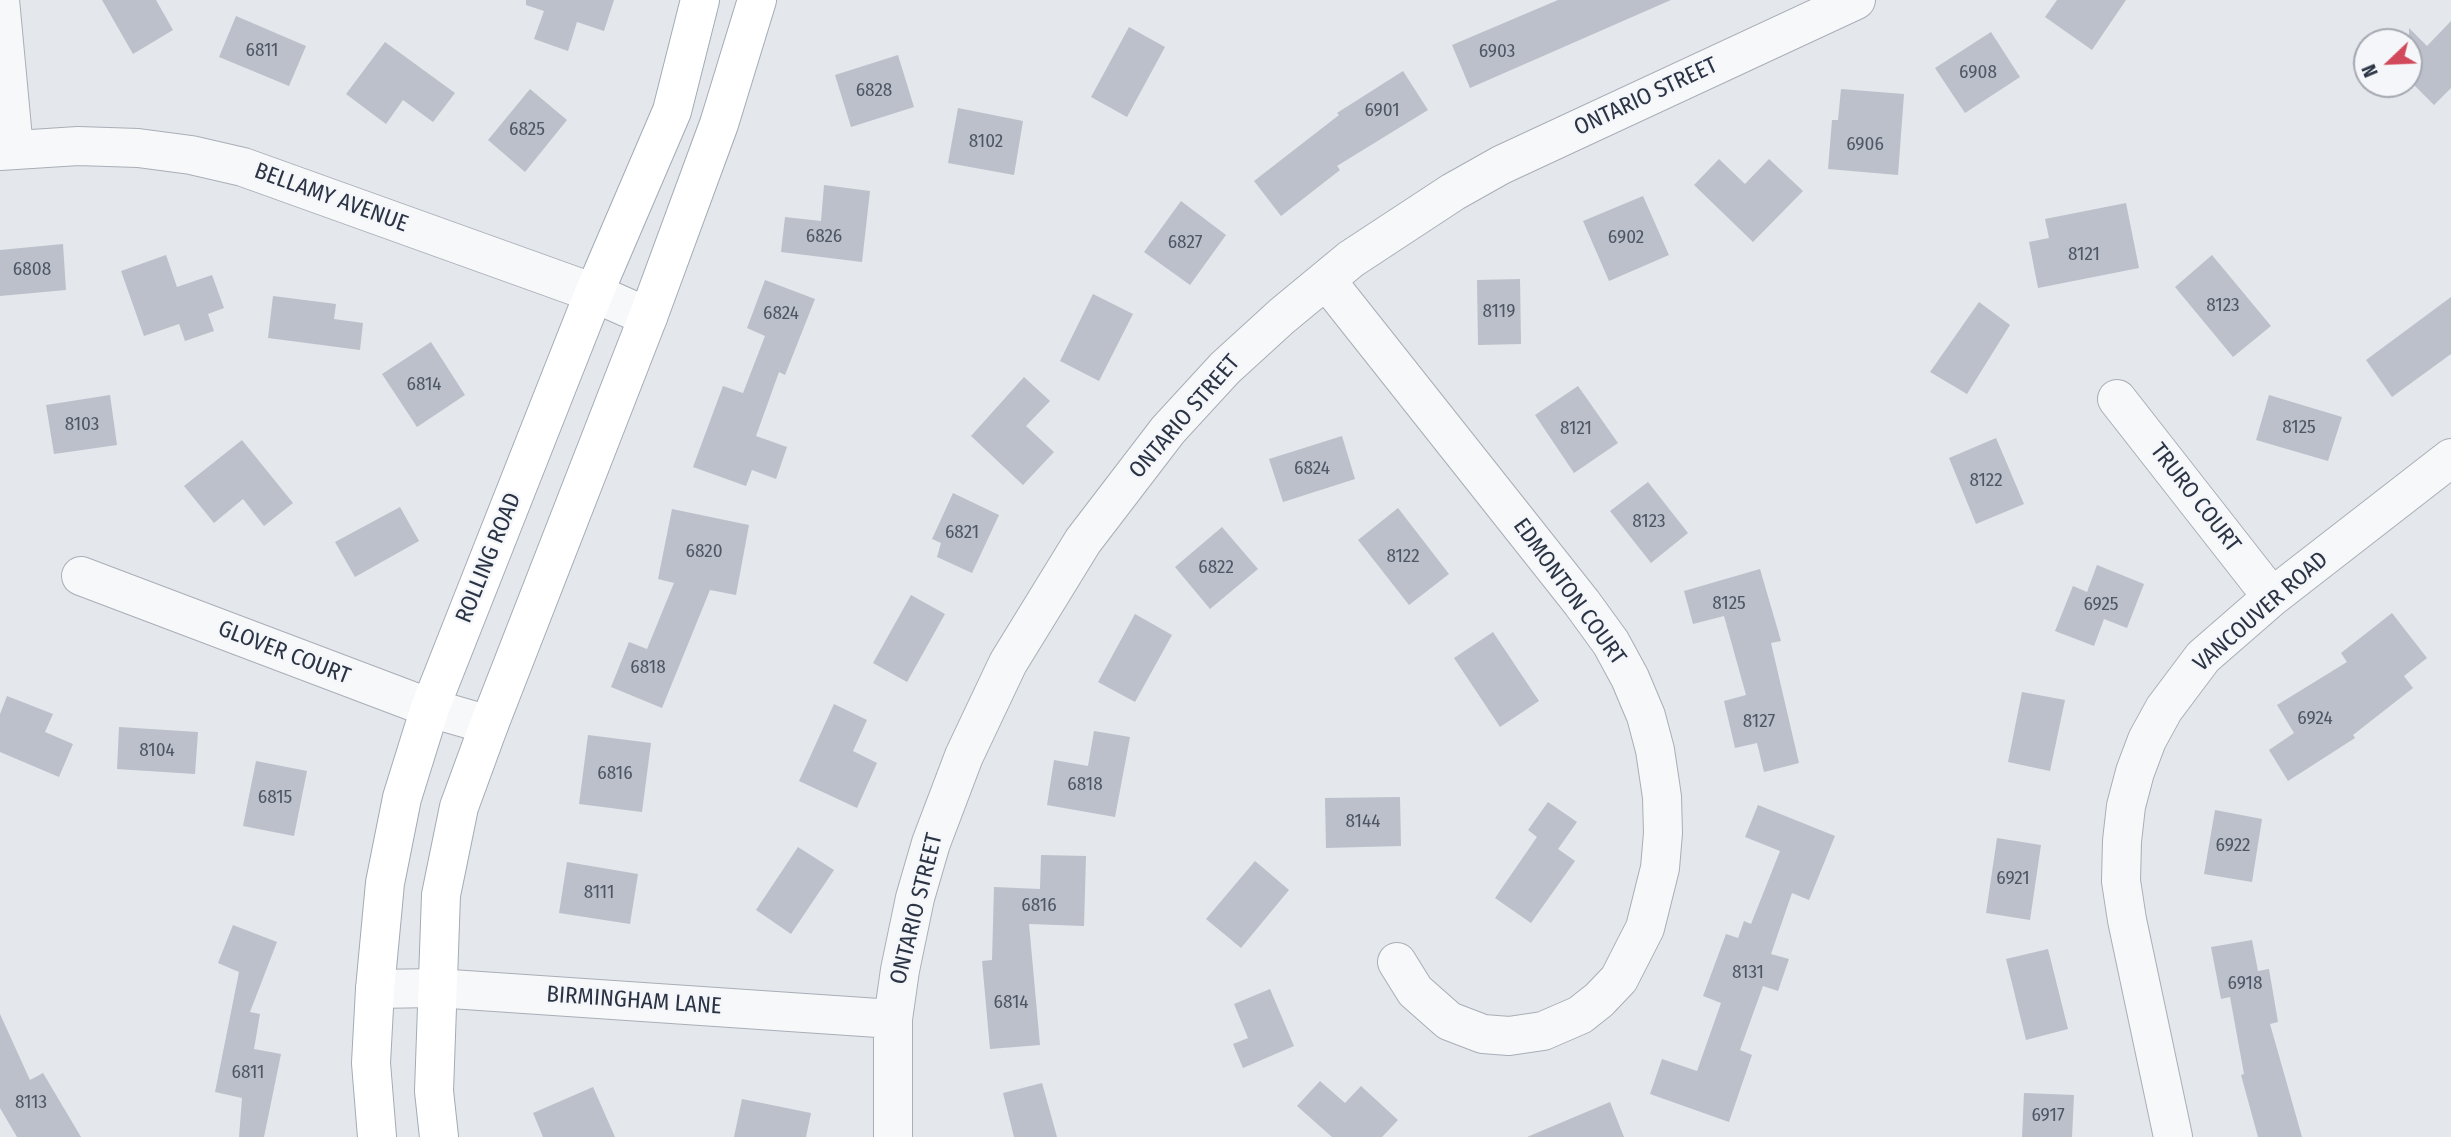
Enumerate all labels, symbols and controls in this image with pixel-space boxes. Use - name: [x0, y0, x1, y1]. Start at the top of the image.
- north arrow: [2353, 28, 2423, 98]
- house number: 6811: [245, 40, 279, 62]
- house number: 6903: [1479, 41, 1515, 63]
- street label: ONTARIO STREET: [1570, 52, 1722, 142]
- text: N: [2357, 61, 2383, 80]
- house number: 6908: [1959, 62, 1997, 84]
- house number: 6828: [856, 80, 892, 102]
- house number: 6901: [1364, 100, 1400, 122]
- house number: 6825: [509, 119, 545, 141]
- house number: 8102: [969, 131, 1003, 153]
- house number: 6906: [1846, 134, 1884, 156]
- street label: BELLAMY AVENUE: [251, 157, 411, 239]
- house number: 6826: [806, 226, 842, 248]
- house number: 6902: [1608, 227, 1644, 249]
- house number: 6827: [1168, 232, 1202, 254]
- house number: 8121: [2068, 244, 2100, 266]
- house number: 6808: [13, 259, 51, 281]
- house number: 8123: [2206, 295, 2240, 317]
- house number: 8119: [1483, 301, 1515, 323]
- house number: 6824: [763, 303, 799, 325]
- street label: ONTARIO STREET: [1124, 350, 1246, 484]
- house number: 6814: [406, 374, 442, 396]
- house number: 8103: [65, 414, 99, 436]
- house number: 8125: [2282, 417, 2316, 439]
- house number: 8121: [1560, 418, 1592, 440]
- street label: TRURO COURT: [2144, 438, 2246, 558]
- house number: 6824: [1294, 458, 1330, 480]
- house number: 8122: [1969, 470, 2003, 492]
- street label: ROLLING ROAD: [450, 489, 528, 627]
- house number: 8123: [1632, 511, 1666, 533]
- street label: EDMONTON COURT: [1507, 513, 1631, 671]
- house number: 6821: [945, 522, 979, 544]
- house number: 6820: [685, 541, 723, 563]
- house number: 8122: [1386, 546, 1420, 568]
- street label: VANCOUVER ROAD: [2188, 546, 2334, 678]
- house number: 6822: [1198, 557, 1234, 579]
- house number: 8125: [1712, 593, 1746, 615]
- house number: 6925: [2083, 594, 2119, 616]
- street label: GLOVER COURT: [214, 615, 354, 691]
- house number: 6818: [630, 657, 666, 679]
- house number: 6924: [2297, 708, 2333, 730]
- house number: 8127: [1743, 711, 1775, 733]
- house number: 8104: [139, 740, 175, 762]
- house number: 6816: [597, 763, 633, 785]
- house number: 6818: [1067, 774, 1103, 796]
- house number: 6815: [258, 787, 292, 809]
- house number: 8144: [1346, 811, 1380, 833]
- street label: ONTARIO STREET: [885, 831, 949, 987]
- house number: 6922: [2216, 835, 2250, 857]
- house number: 6921: [1996, 868, 2030, 890]
- house number: 8111: [584, 882, 614, 904]
- house number: 6816: [1021, 895, 1057, 917]
- house number: 8131: [1732, 962, 1764, 984]
- house number: 6918: [2228, 973, 2262, 995]
- street label: BIRMINGHAM LANE: [546, 981, 722, 1021]
- house number: 6814: [993, 992, 1029, 1014]
- house number: 6811: [231, 1062, 265, 1084]
- house number: 8113: [15, 1092, 47, 1114]
- house number: 6917: [2031, 1105, 2065, 1127]

